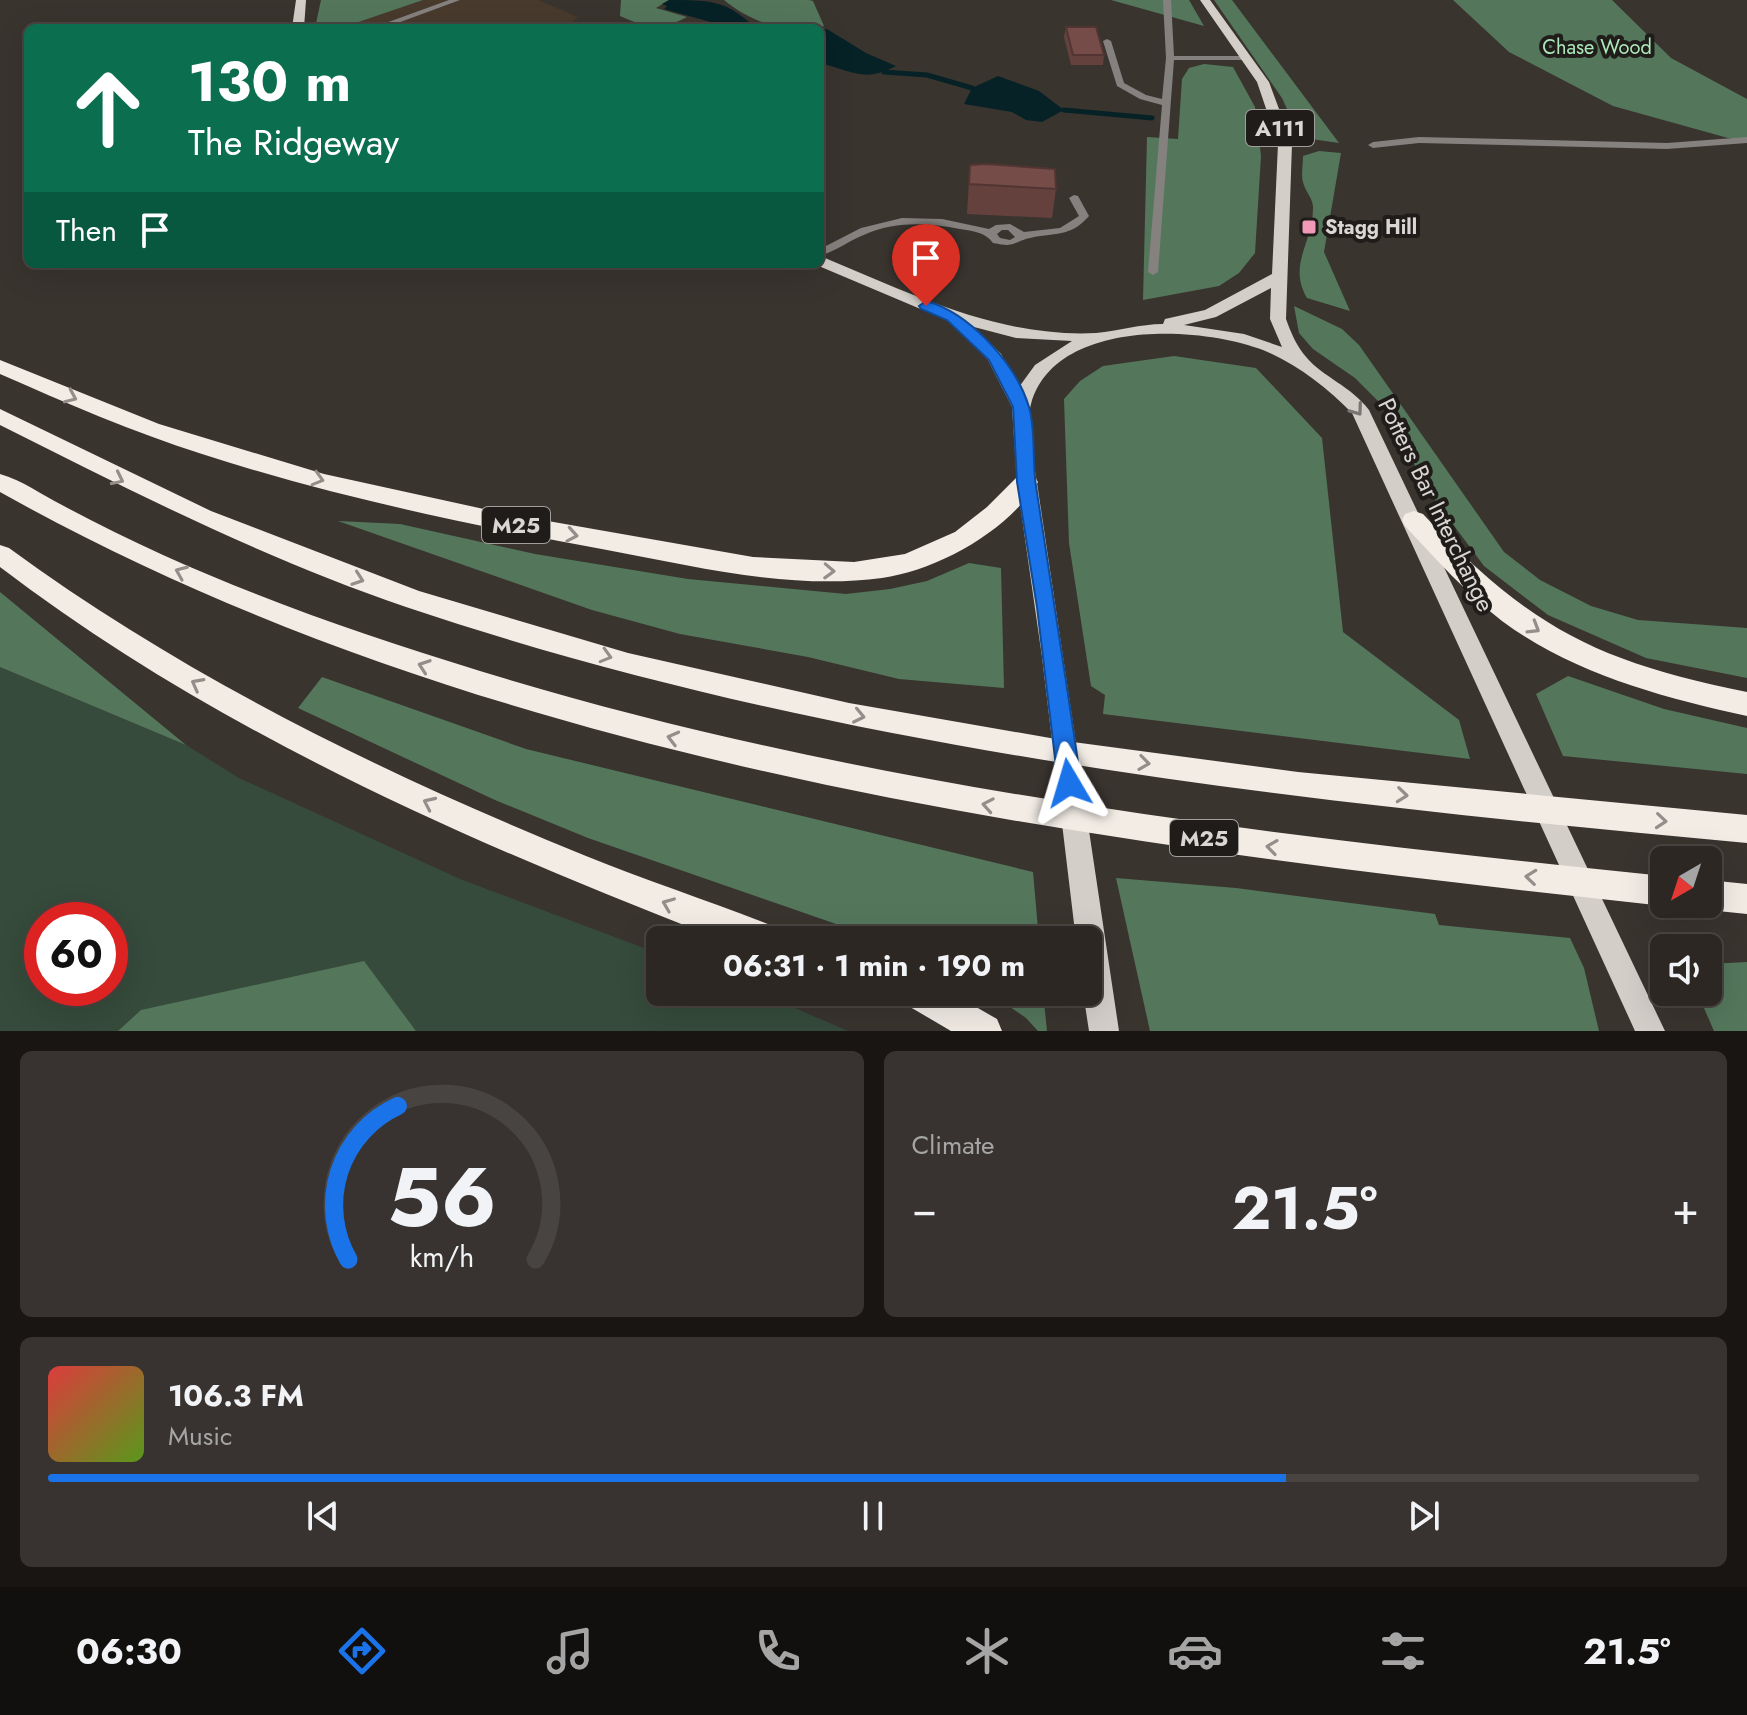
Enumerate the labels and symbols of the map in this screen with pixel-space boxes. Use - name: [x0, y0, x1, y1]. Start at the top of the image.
- park label: Chase Wood: [1542, 33, 1652, 62]
- road number: A111: [1246, 110, 1314, 146]
- place label: Stagg Hill: [1325, 213, 1417, 242]
- marker: Stagg Hill: [1300, 218, 1318, 236]
- pin: [892, 224, 960, 306]
- one-way arrow: [63, 388, 77, 404]
- street label: Potters Bar Interchange: [1370, 392, 1503, 617]
- one-way arrow: [1347, 401, 1362, 416]
- one-way arrow: [110, 469, 125, 485]
- one-way arrow: [310, 470, 324, 486]
- road number: M25: [482, 507, 550, 543]
- one-way arrow: [565, 525, 578, 542]
- one-way arrow: [823, 562, 836, 579]
- one-way arrow: [175, 566, 189, 582]
- one-way arrow: [350, 569, 364, 586]
- one-way arrow: [1525, 619, 1540, 634]
- one-way arrow: [599, 647, 613, 663]
- one-way arrow: [418, 659, 432, 675]
- one-way arrow: [191, 679, 206, 694]
- one-way arrow: [852, 707, 866, 724]
- one-way arrow: [667, 731, 681, 748]
- position arrow: [1027, 741, 1111, 825]
- one-way arrow: [1138, 755, 1151, 772]
- one-way arrow: [1396, 787, 1409, 804]
- one-way arrow: [422, 797, 437, 813]
- one-way arrow: [981, 797, 994, 814]
- one-way arrow: [1655, 812, 1668, 829]
- road number: M25: [1170, 820, 1238, 856]
- one-way arrow: [1266, 839, 1279, 856]
- north arrow: [1650, 846, 1722, 918]
- one-way arrow: [1524, 869, 1537, 886]
- one-way arrow: [662, 898, 676, 914]
- speed limit sign: 60: [24, 902, 128, 1006]

